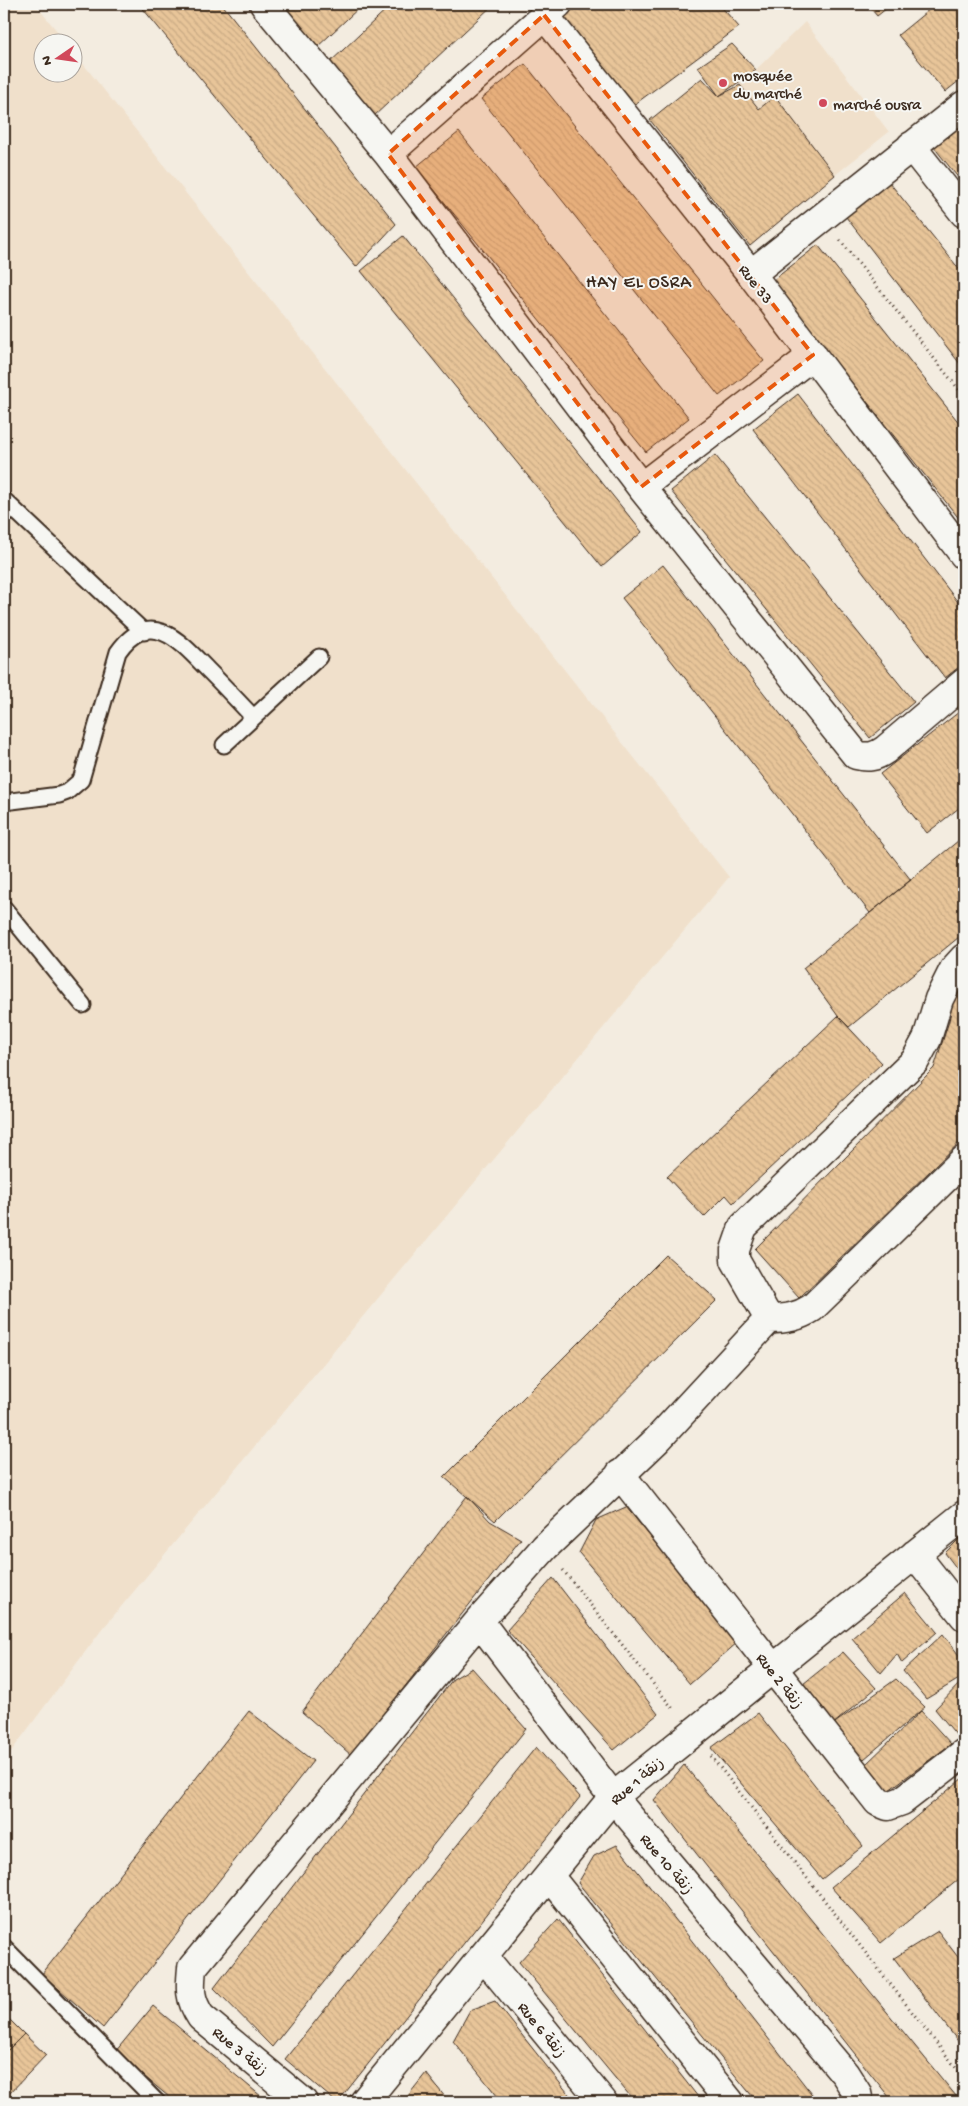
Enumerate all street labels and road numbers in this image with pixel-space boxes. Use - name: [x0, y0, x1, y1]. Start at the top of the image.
- street label: Rue 33: [733, 262, 775, 309]
- street label: Rue 2 زنقة: [750, 1650, 807, 1714]
- street label: Rue 1 زنقة: [607, 1754, 669, 1811]
- street label: Rue 10 زنقة: [634, 1830, 697, 1900]
- street label: Rue 6 زنقة: [512, 1999, 569, 2063]
- street label: Rue 3 زنقة: [207, 2023, 271, 2081]

